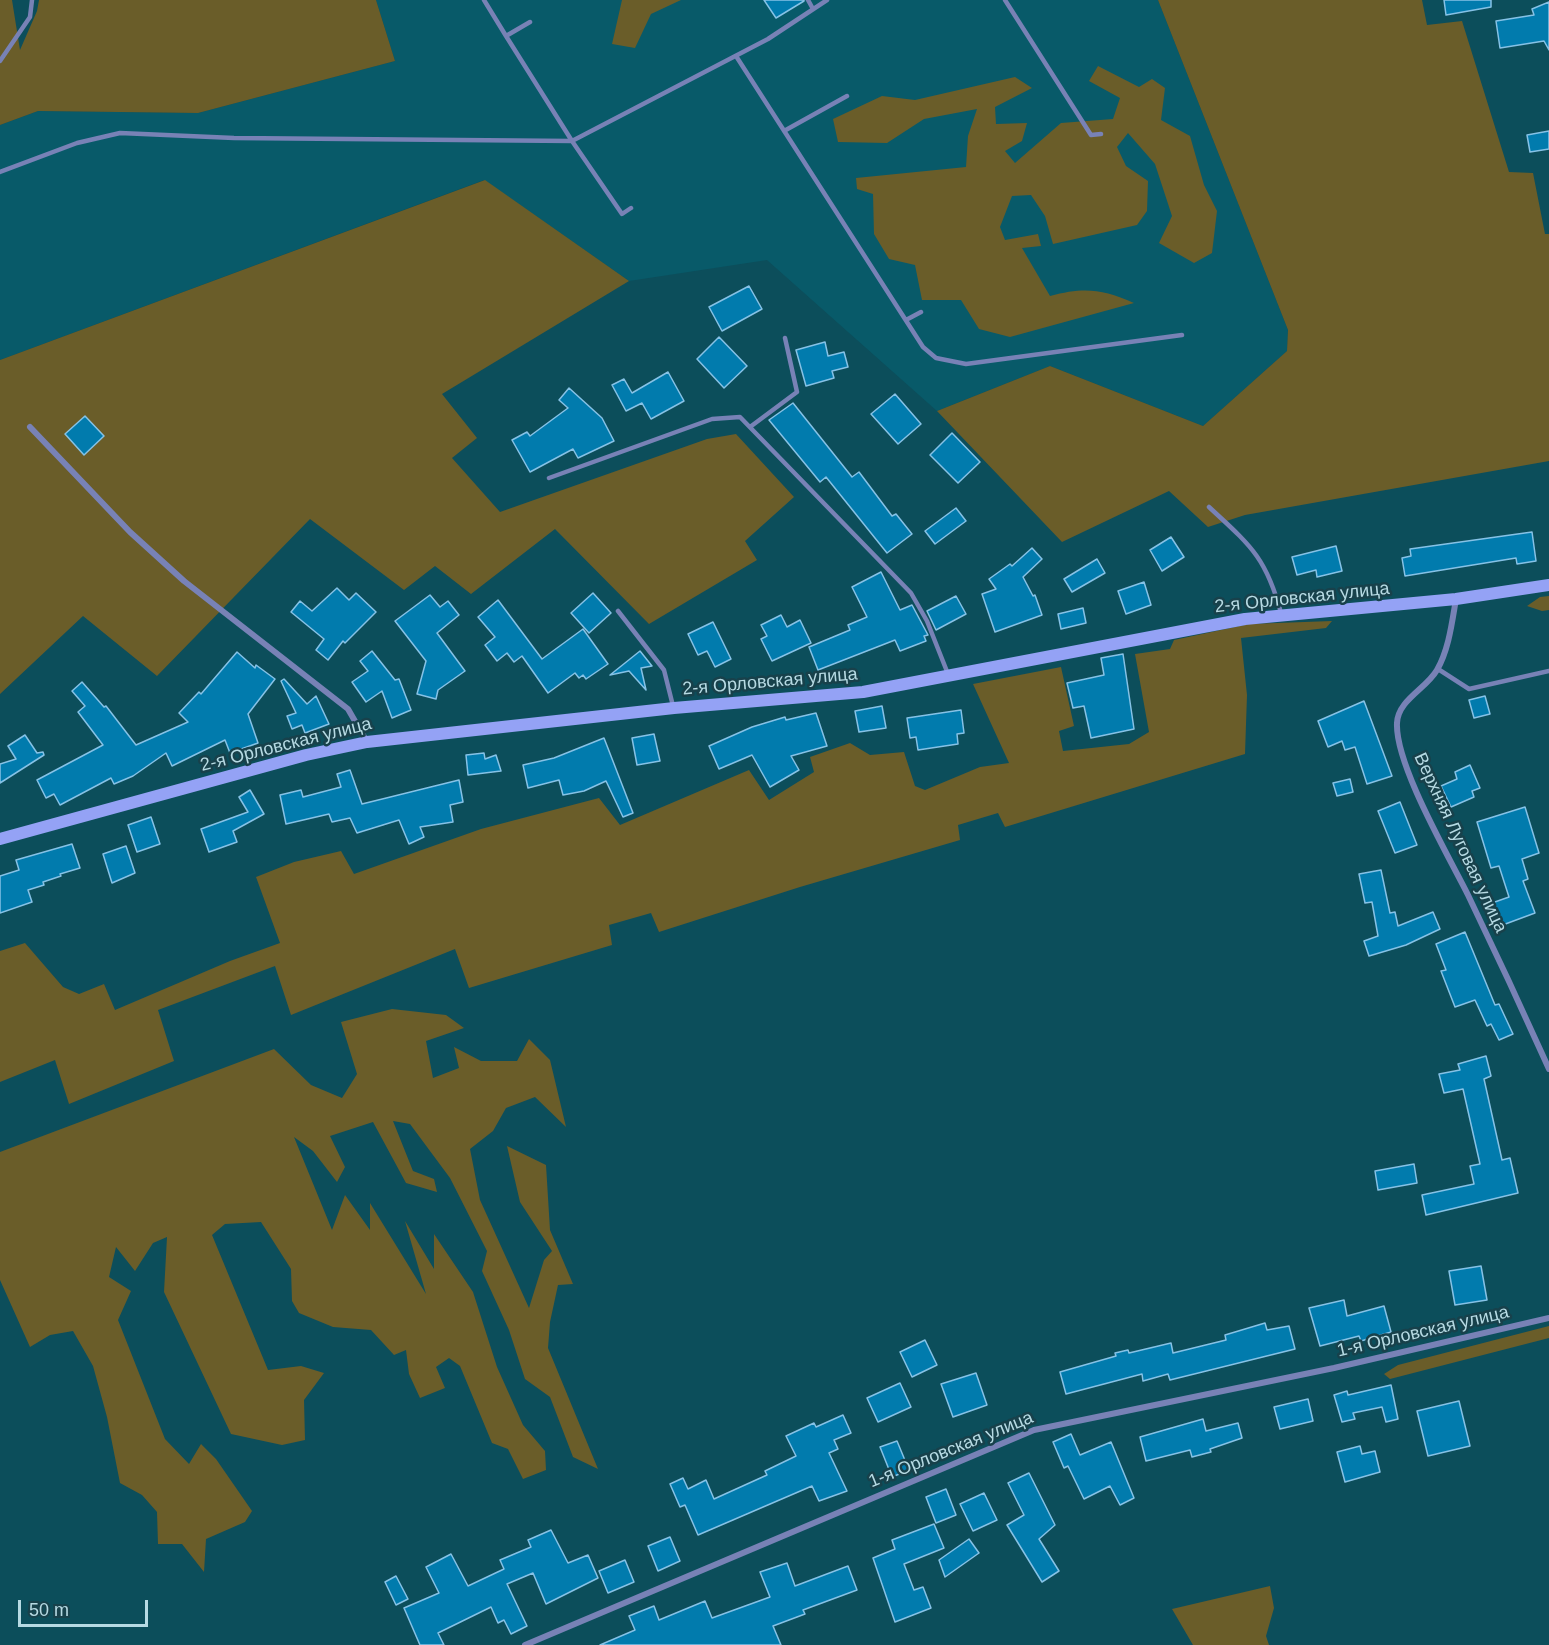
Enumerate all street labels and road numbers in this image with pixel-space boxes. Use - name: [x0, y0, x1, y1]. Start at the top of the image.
- street label: 2-я Орловская улица: [1213, 578, 1391, 618]
- street label: 2-я Орловская улица: [682, 664, 858, 700]
- street label: 2-я Орловская улица: [198, 713, 374, 777]
- street label: Верхняя Луговая улица: [1409, 750, 1511, 936]
- street label: 1-я Орловская улица: [1335, 1302, 1511, 1362]
- street label: 1-я Орловская улица: [865, 1407, 1037, 1493]

